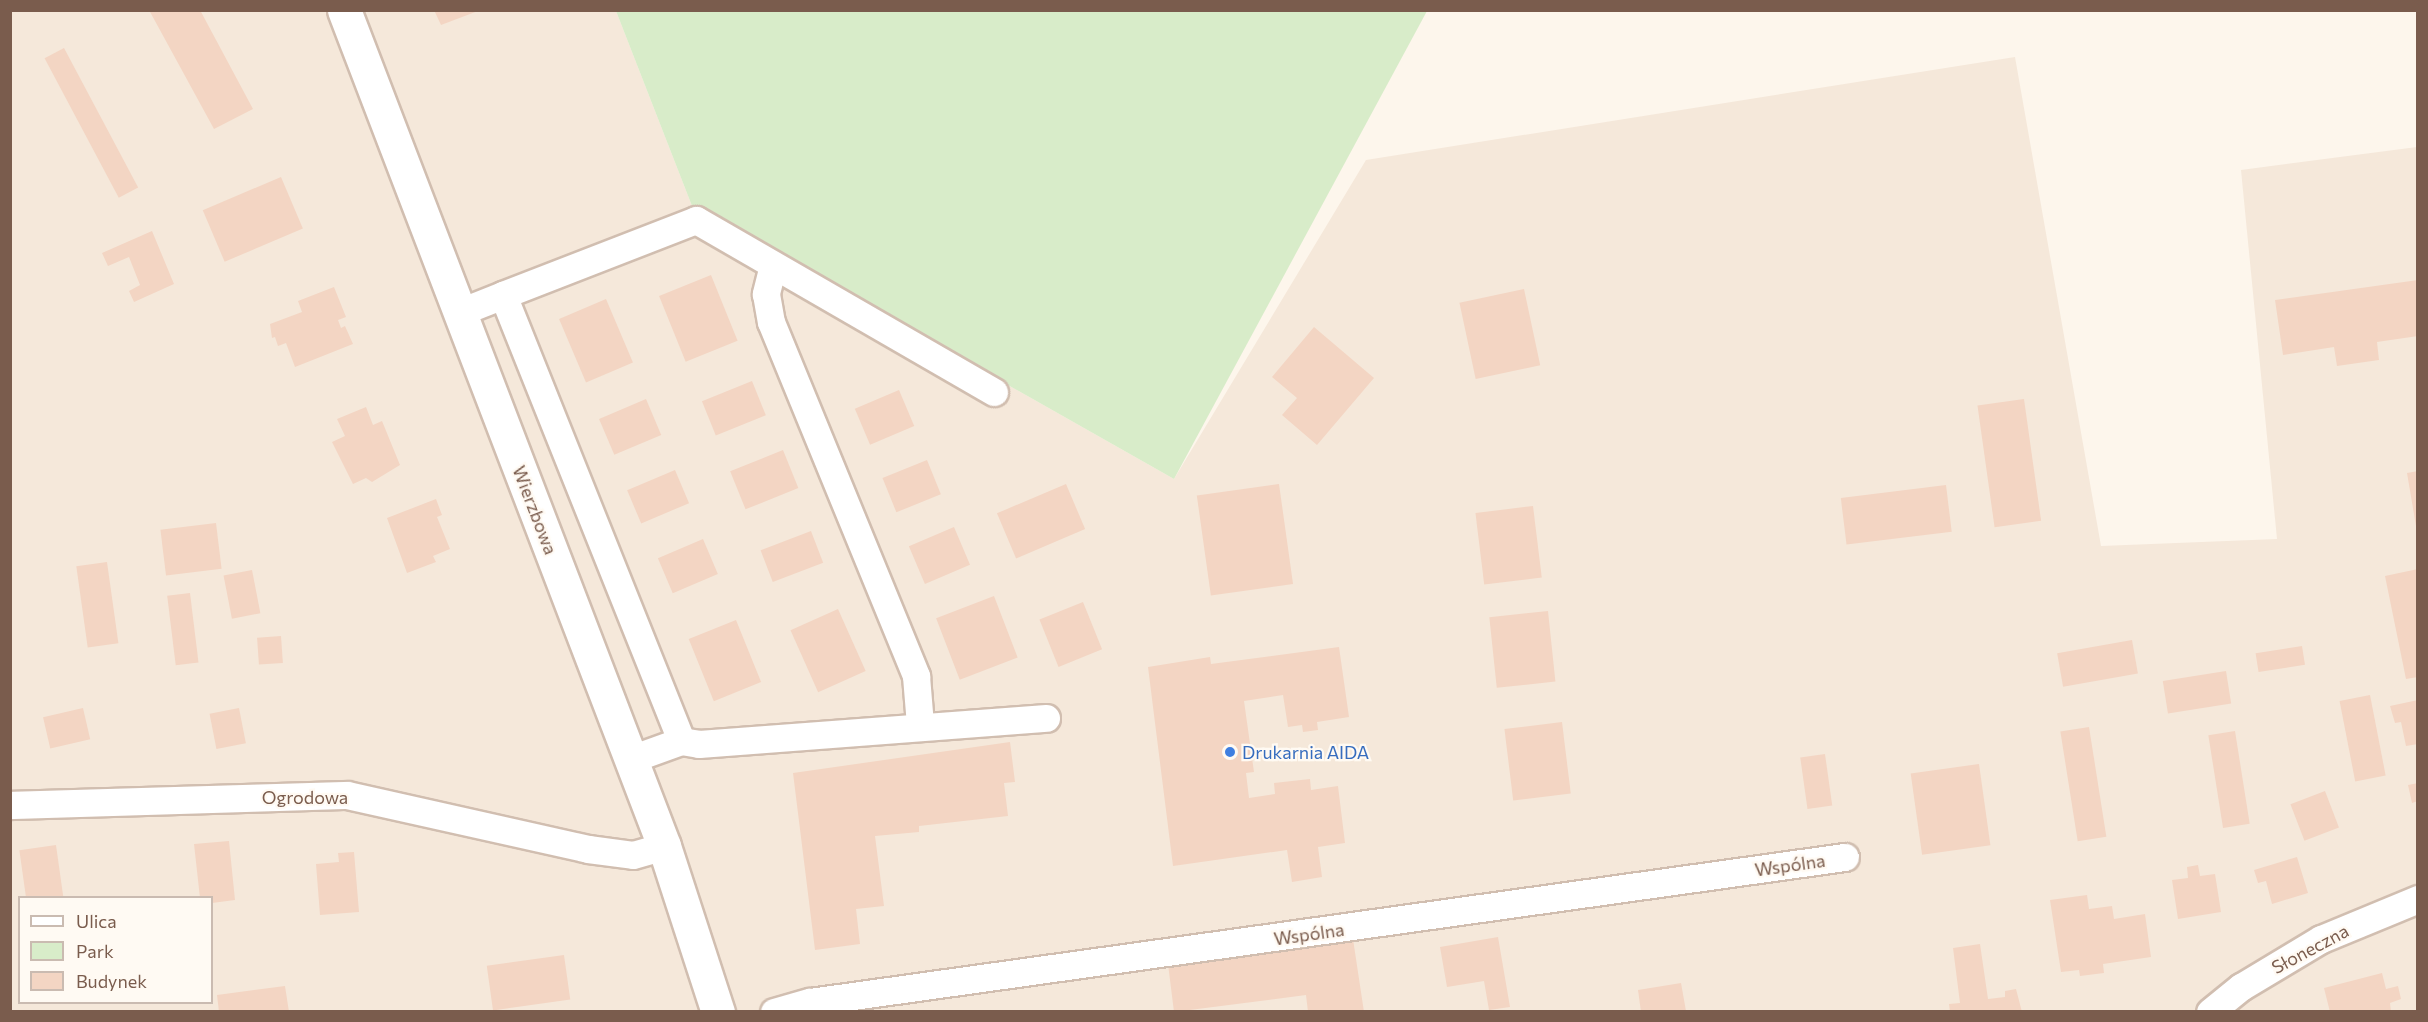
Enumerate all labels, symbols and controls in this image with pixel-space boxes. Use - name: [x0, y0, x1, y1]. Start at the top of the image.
- street label: Wierzbowa: [508, 463, 562, 557]
- place label: Drukarnia AIDA: [1242, 741, 1369, 763]
- marker: Drukarnia AIDA: [1223, 745, 1237, 759]
- street label: Ogrodowa: [262, 786, 348, 808]
- street label: Wspólna: [1753, 849, 1827, 881]
- legend: [18, 896, 213, 1004]
- text: Ulica: [76, 910, 117, 932]
- street label: Wspólna: [1272, 918, 1346, 950]
- street label: Słoneczna: [2268, 920, 2352, 978]
- text: Park: [76, 940, 114, 962]
- text: Budynek: [76, 970, 147, 992]

